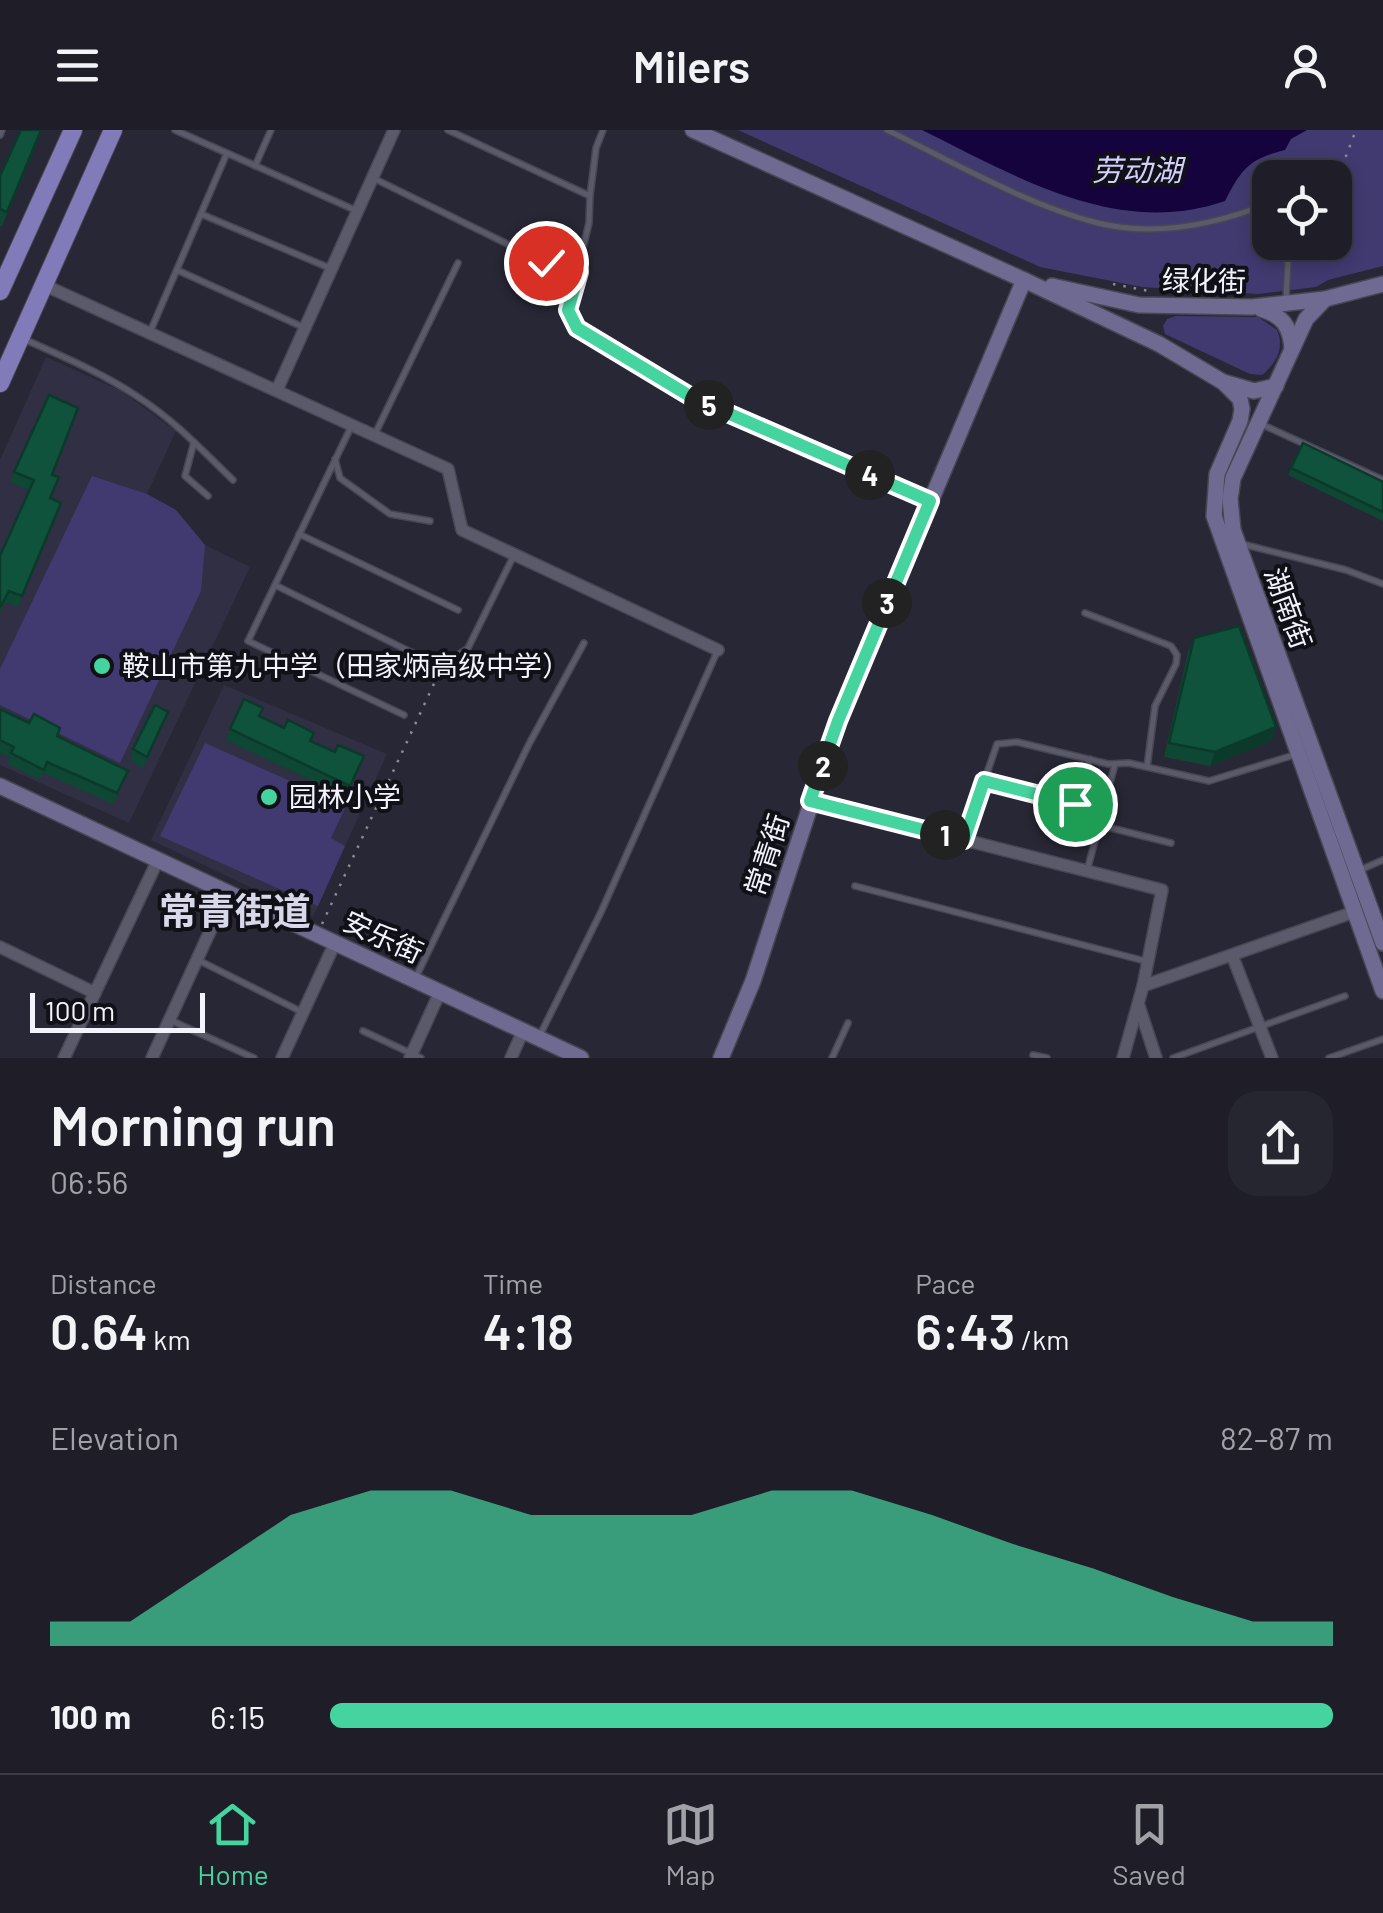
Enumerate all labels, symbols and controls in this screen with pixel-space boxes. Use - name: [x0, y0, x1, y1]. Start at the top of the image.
- icon: menu: [50, 38, 105, 93]
- text: Milers: [633, 38, 750, 92]
- icon: person: [1278, 38, 1333, 93]
- water label: 劳动湖: [1092, 151, 1186, 187]
- map controls: [1252, 160, 1352, 260]
- button: locate: [1252, 160, 1352, 260]
- pin: [504, 221, 589, 306]
- icon: check: [519, 236, 574, 291]
- street label: 绿化街: [1162, 262, 1246, 298]
- pin: 5: [684, 380, 734, 430]
- text: 5: [701, 388, 717, 422]
- pin: 4: [845, 450, 895, 500]
- text: 4: [862, 458, 878, 492]
- street label: 湖南街: [1259, 562, 1319, 653]
- pin: 3: [862, 578, 912, 628]
- text: 3: [879, 586, 895, 620]
- place label: 鞍山市第九中学（田家炳高级中学）: [122, 648, 570, 682]
- marker: 鞍山市第九中学（田家炳高级中学）: [91, 655, 113, 677]
- pin: 2: [798, 741, 848, 791]
- text: 2: [815, 749, 831, 783]
- pin: [1033, 762, 1118, 847]
- icon: arrive: [1048, 777, 1103, 832]
- place label: 园林小学: [289, 779, 401, 813]
- marker: 园林小学: [258, 786, 280, 808]
- street label: 常青街: [737, 809, 795, 900]
- pin: 1: [920, 810, 970, 860]
- text: 1: [940, 818, 950, 852]
- district label: 常青街道: [159, 887, 311, 933]
- street label: 安乐街: [338, 903, 429, 969]
- scale bar: [30, 988, 205, 1033]
- text: 100 m: [45, 993, 115, 1027]
- text: Morning run: [50, 1091, 336, 1157]
- button: share: [1228, 1091, 1333, 1196]
- text: 06:56: [50, 1162, 128, 1200]
- text: Distance: [50, 1266, 157, 1300]
- text: Time: [483, 1266, 543, 1300]
- text: Pace: [915, 1266, 976, 1300]
- text: 0.64: [50, 1300, 148, 1360]
- text: 4:18: [483, 1300, 574, 1360]
- text: 6:43: [915, 1300, 1015, 1360]
- text: km: [148, 1322, 191, 1356]
- text: /km: [1015, 1322, 1069, 1356]
- text: Elevation: [50, 1418, 179, 1456]
- text: 82–87 m: [1220, 1418, 1333, 1456]
- text: 100 m: [50, 1697, 131, 1735]
- text: 6:15: [210, 1697, 265, 1735]
- tab: Home: [197, 1797, 269, 1891]
- tab: Map: [663, 1797, 718, 1891]
- tab: Saved: [1112, 1797, 1186, 1891]

